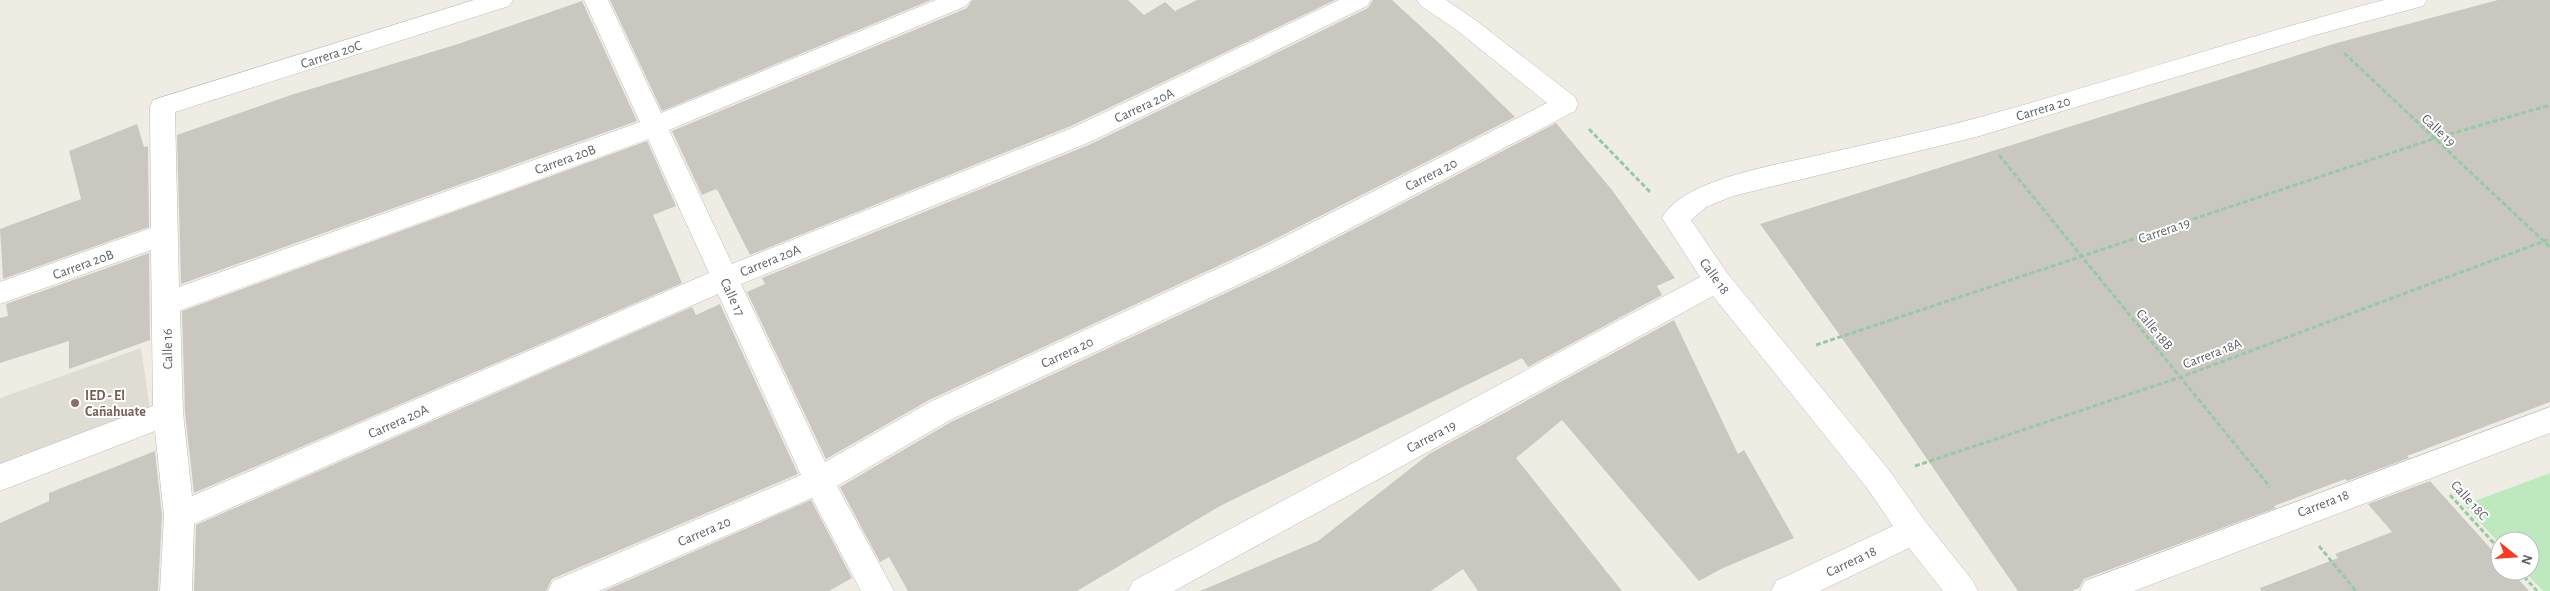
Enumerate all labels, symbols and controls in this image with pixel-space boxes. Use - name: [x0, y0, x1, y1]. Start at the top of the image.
- street label: Carrera 20C: [299, 39, 364, 71]
- street label: Carrera 20A: [1112, 86, 1176, 126]
- street label: Carrera 20: [2014, 94, 2072, 124]
- street label: Calle 19: [2419, 112, 2458, 150]
- street label: Carrera 20B: [533, 142, 598, 177]
- street label: Carrera 20: [1403, 156, 1460, 194]
- street label: Carrera 19: [2137, 216, 2192, 246]
- street label: Carrera 20A: [738, 242, 803, 279]
- street label: Carrera 20B: [51, 247, 116, 282]
- street label: Calle 18: [1697, 256, 1732, 297]
- street label: Calle 17: [717, 276, 747, 319]
- street label: Calle 18B: [2133, 307, 2175, 353]
- street label: Calle 16: [161, 328, 175, 370]
- street label: Carrera 20: [1039, 335, 1096, 371]
- street label: Carrera 18A: [2181, 336, 2244, 372]
- place label: IED - El Cañahuate: [85, 389, 146, 419]
- marker: IED - El Cañahuate: [69, 397, 81, 409]
- street label: Carrera 20A: [366, 402, 431, 441]
- street label: Carrera 19: [1404, 418, 1458, 456]
- street label: Calle 18C: [2448, 478, 2491, 523]
- street label: Carrera 18: [2296, 488, 2351, 520]
- street label: Carrera 20: [676, 515, 733, 549]
- north arrow: [2490, 531, 2540, 581]
- street label: Carrera 18: [1824, 544, 1879, 580]
- text: N: [2518, 553, 2535, 566]

